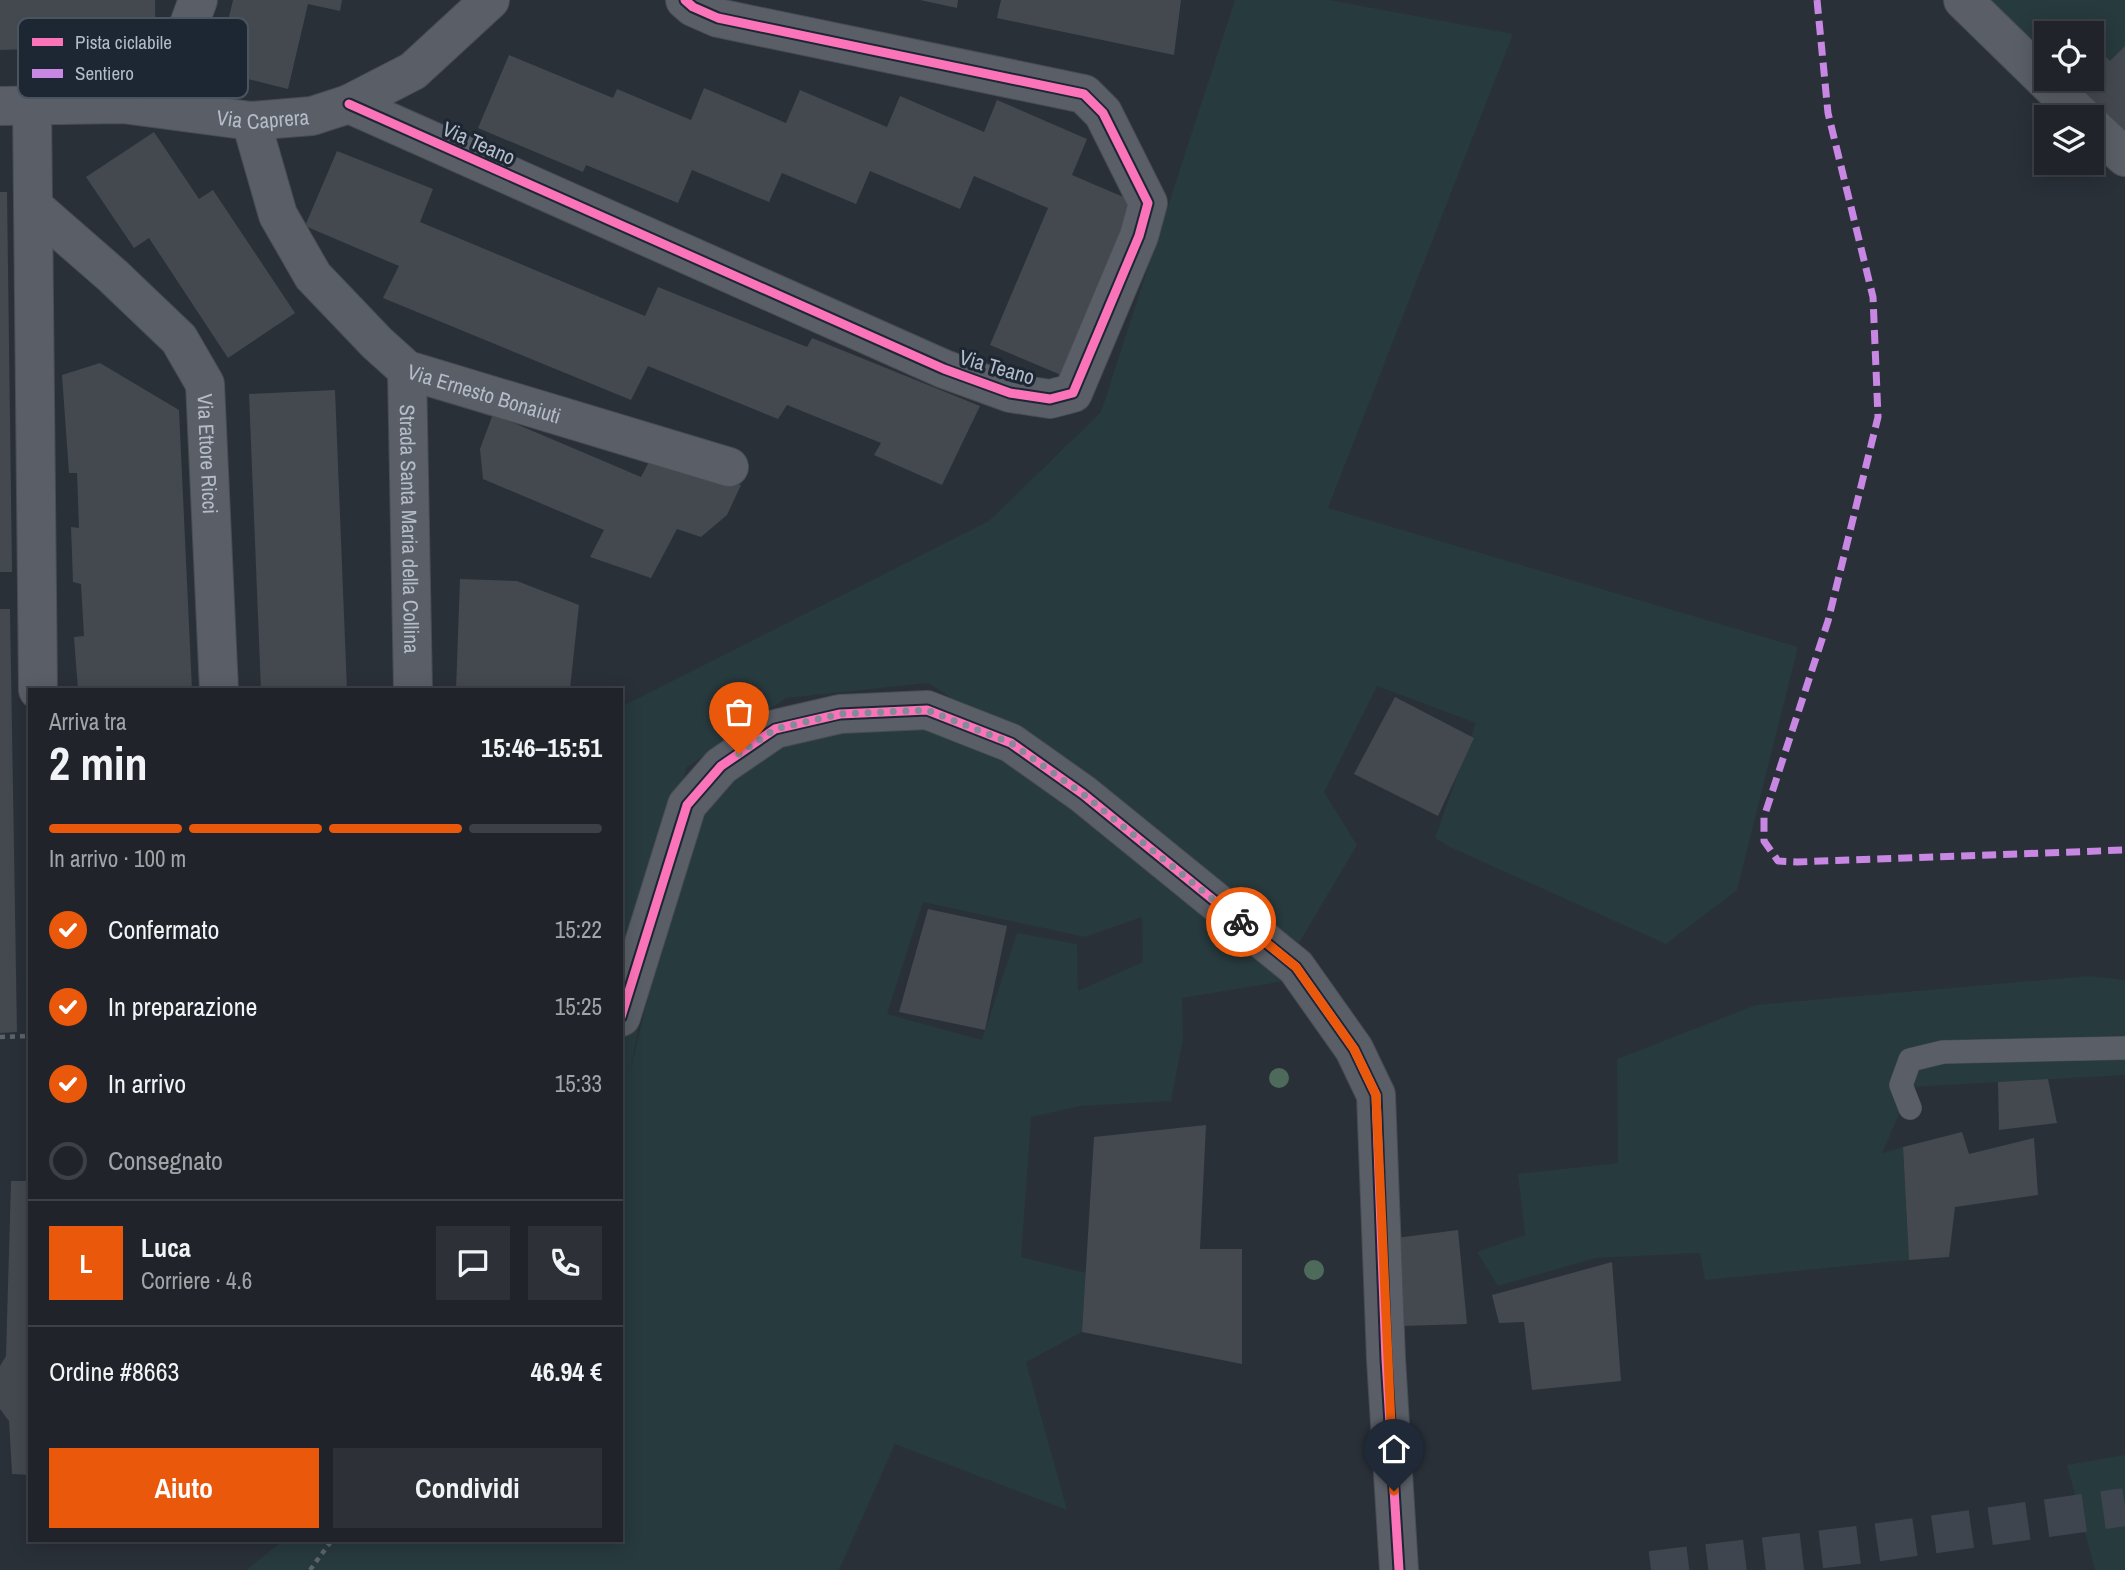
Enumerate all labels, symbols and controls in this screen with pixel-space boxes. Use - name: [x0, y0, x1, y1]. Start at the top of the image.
- legend: [18, 18, 248, 98]
- map controls: [2034, 21, 2104, 175]
- button: locate: [2034, 21, 2104, 91]
- text: Pista ciclabile: [75, 29, 172, 55]
- text: Sentiero: [75, 60, 134, 86]
- street label: Via Caprera: [215, 102, 311, 136]
- button: layers: [2034, 105, 2104, 175]
- street label: Via Teano: [438, 114, 520, 172]
- street label: Via Teano: [956, 342, 1038, 392]
- street label: Via Ernesto Bonaiuti: [404, 357, 565, 430]
- street label: Via Ettore Ricci: [191, 393, 225, 515]
- street label: Strada Santa Maria della Collina: [393, 404, 427, 654]
- pin: [709, 682, 769, 754]
- icon: bag: [720, 693, 758, 731]
- text: Arriva tra: [49, 706, 127, 737]
- text: 15:46–15:51: [481, 730, 602, 765]
- text: 2 min: [49, 732, 148, 794]
- text: In arrivo · 100 m: [49, 843, 186, 874]
- courier: [1206, 887, 1276, 957]
- icon: bike: [1222, 903, 1260, 941]
- icon: check: [49, 911, 87, 949]
- text: Confermato: [108, 912, 219, 947]
- text: 15:22: [555, 914, 602, 945]
- icon: check: [49, 988, 87, 1026]
- text: In preparazione: [108, 989, 257, 1024]
- text: 15:25: [555, 991, 602, 1022]
- icon: check: [49, 1065, 87, 1103]
- text: In arrivo: [108, 1066, 186, 1101]
- text: 15:33: [555, 1068, 602, 1099]
- text: Consegnato: [108, 1143, 223, 1178]
- button: chat: [436, 1226, 510, 1300]
- button: phone: [528, 1226, 602, 1300]
- text: Luca: [141, 1230, 191, 1265]
- text: L: [79, 1246, 93, 1281]
- text: Corriere · 4.6: [141, 1265, 252, 1296]
- text: Ordine #8663: [49, 1354, 179, 1389]
- text: 46.94 €: [531, 1354, 602, 1389]
- pin: [1364, 1419, 1424, 1491]
- icon: home: [1375, 1430, 1413, 1468]
- button: Aiuto: [49, 1448, 319, 1528]
- button: Condividi: [333, 1448, 602, 1528]

